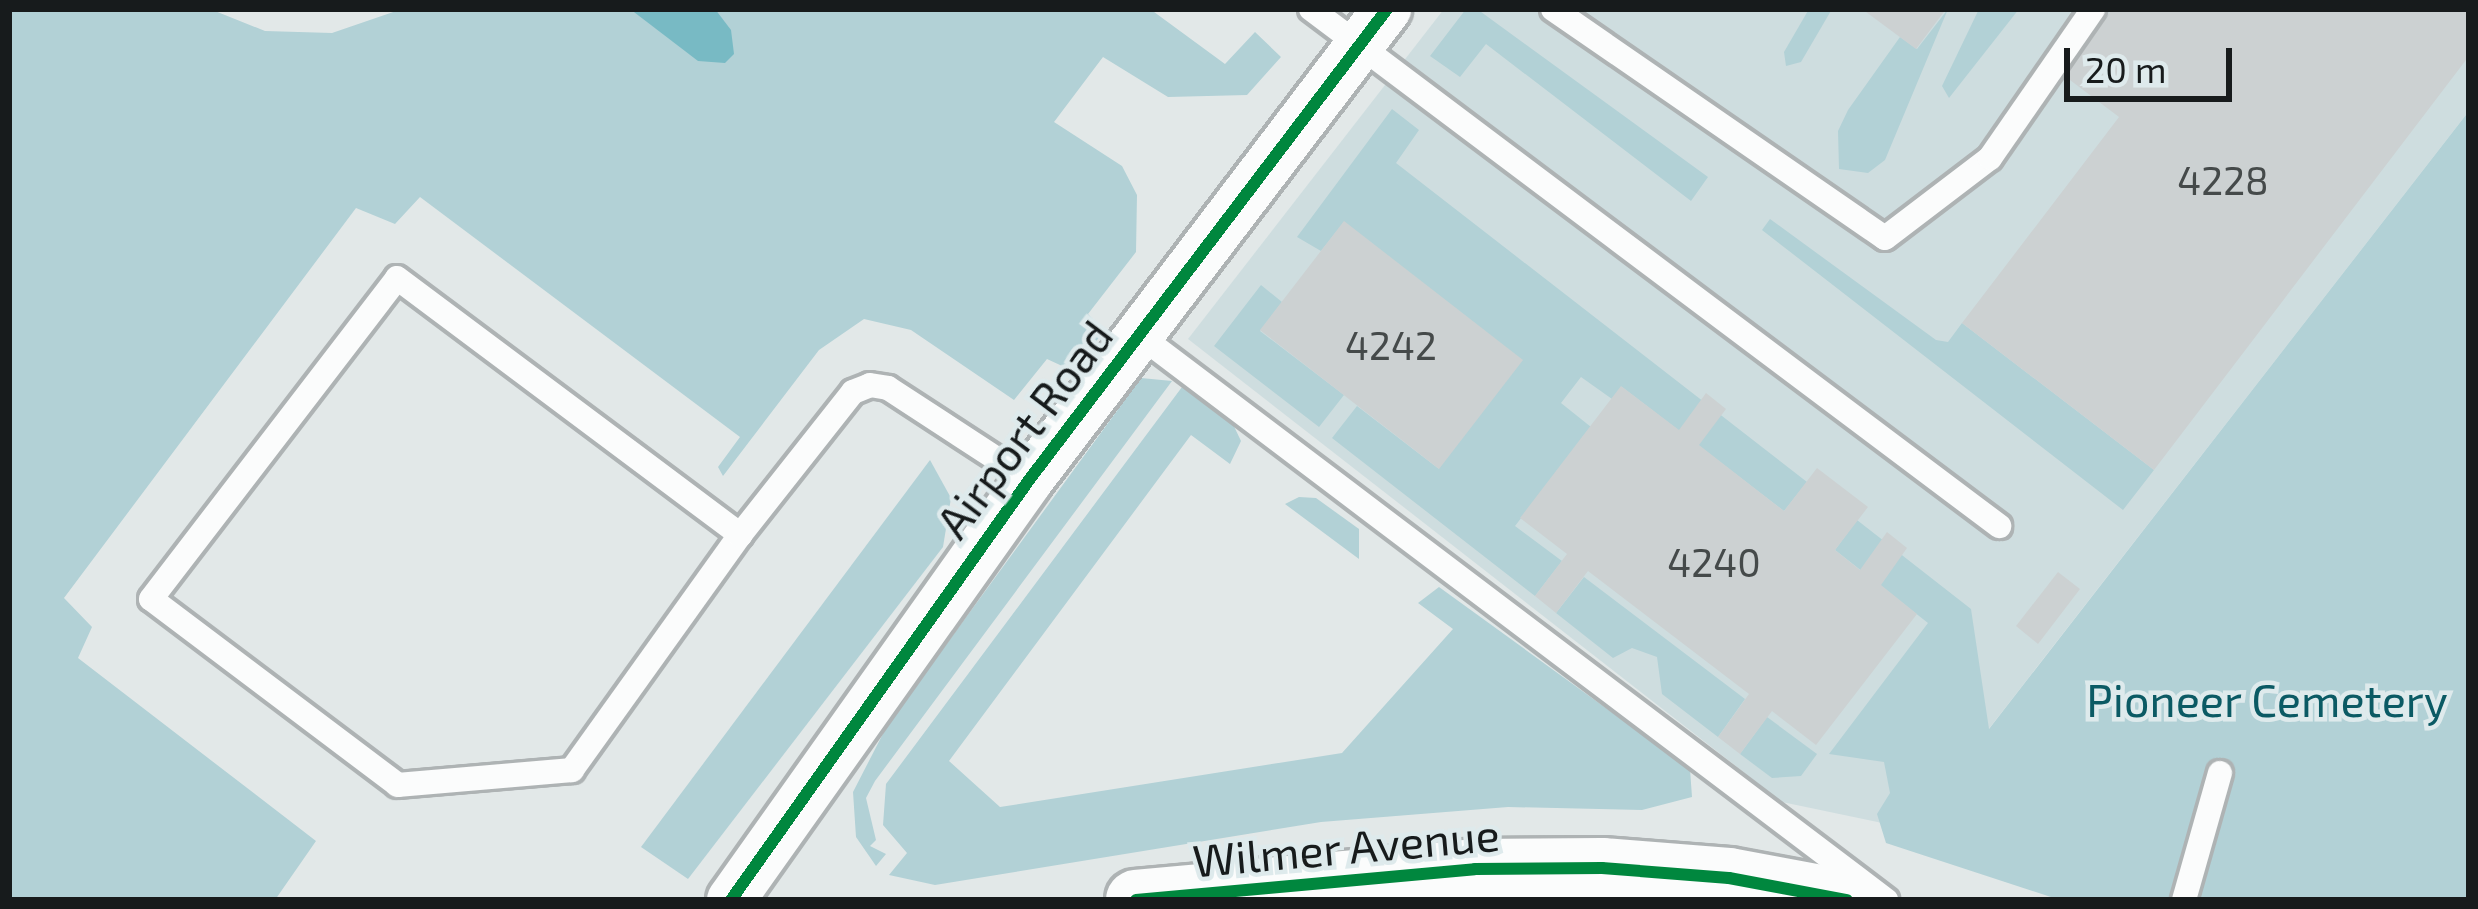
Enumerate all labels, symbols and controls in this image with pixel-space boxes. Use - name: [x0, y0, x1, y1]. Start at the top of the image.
- scale bar: [2070, 24, 2238, 98]
- text: 20 m: [2085, 47, 2167, 90]
- house number: 4228: [2177, 157, 2269, 203]
- street label: Airport Road: [925, 310, 1123, 548]
- house number: 4242: [1345, 322, 1437, 368]
- house number: 4240: [1667, 539, 1761, 585]
- park label: Pioneer Cemetery: [2086, 673, 2448, 727]
- street label: Wilmer Avenue: [1189, 807, 1503, 887]

